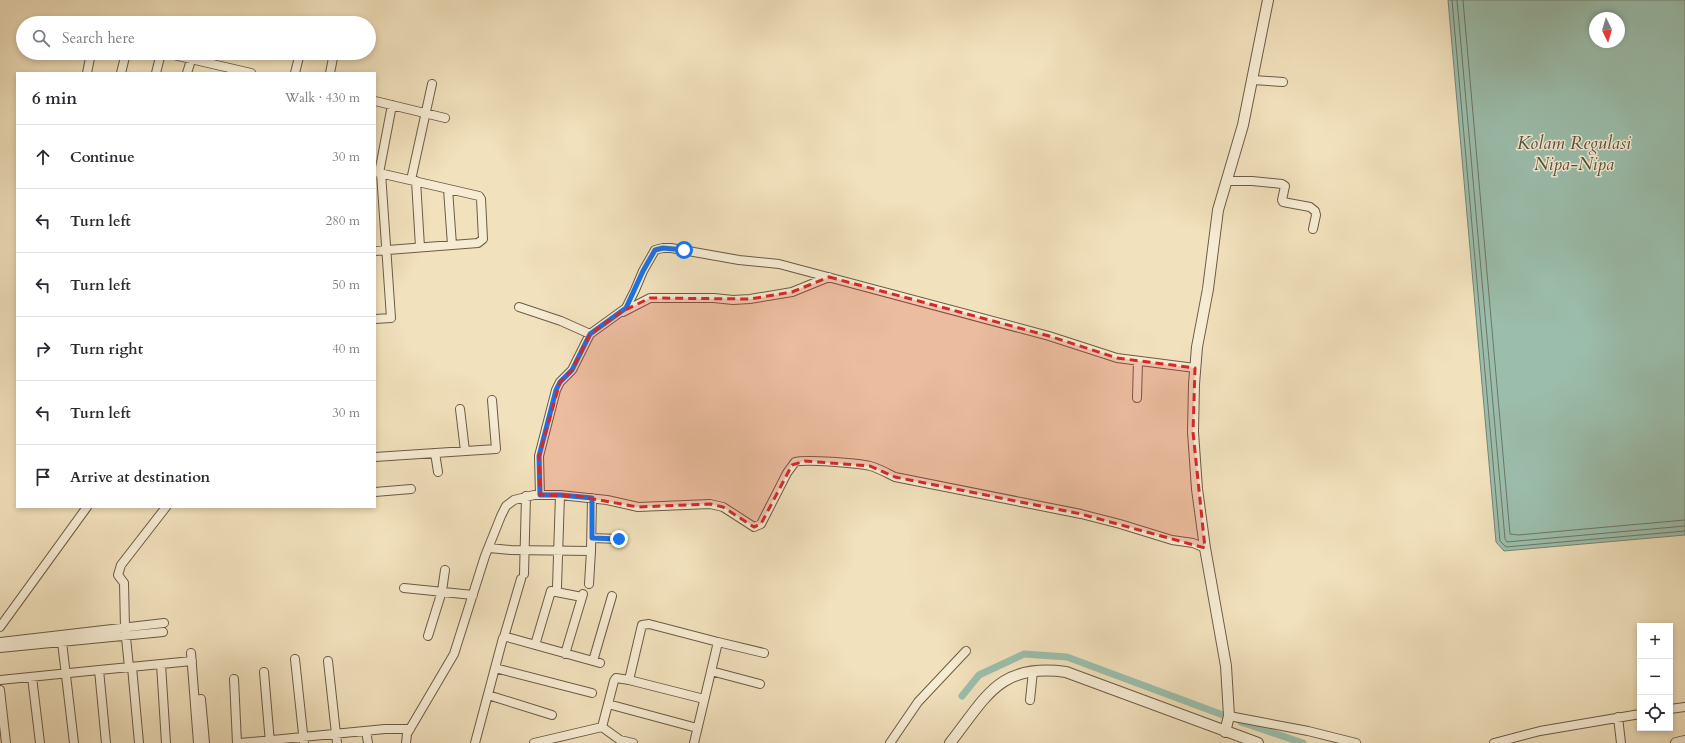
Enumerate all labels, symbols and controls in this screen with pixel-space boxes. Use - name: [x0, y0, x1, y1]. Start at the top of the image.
- north arrow: [1589, 12, 1625, 48]
- search box: [16, 16, 376, 60]
- icon: search: [30, 27, 52, 49]
- text: Search here: [62, 28, 135, 48]
- text: 6 min: [32, 87, 77, 110]
- text: Walk · 430 m: [285, 89, 360, 107]
- water label: Kolam Regulasi Nipa-Nipa: [1517, 131, 1632, 177]
- icon: ahead: [32, 146, 54, 168]
- text: Continue: [70, 147, 135, 167]
- text: 30 m: [332, 148, 360, 166]
- icon: left: [32, 210, 54, 232]
- text: Turn left: [70, 211, 131, 231]
- text: 280 m: [326, 212, 360, 230]
- route start: [675, 241, 693, 259]
- icon: left: [32, 274, 54, 296]
- text: Turn left: [70, 275, 131, 295]
- text: 50 m: [332, 276, 360, 294]
- icon: right: [32, 338, 54, 360]
- text: Turn right: [70, 339, 143, 359]
- text: 40 m: [332, 340, 360, 358]
- icon: left: [32, 402, 54, 424]
- text: Turn left: [70, 403, 131, 423]
- text: 30 m: [332, 404, 360, 422]
- icon: arrive: [32, 466, 54, 488]
- text: Arrive at destination: [70, 467, 210, 487]
- route end: [610, 530, 628, 548]
- map controls: [1637, 623, 1673, 731]
- button: +: [1637, 623, 1673, 659]
- button: −: [1637, 659, 1673, 695]
- button: locate: [1637, 695, 1673, 731]

